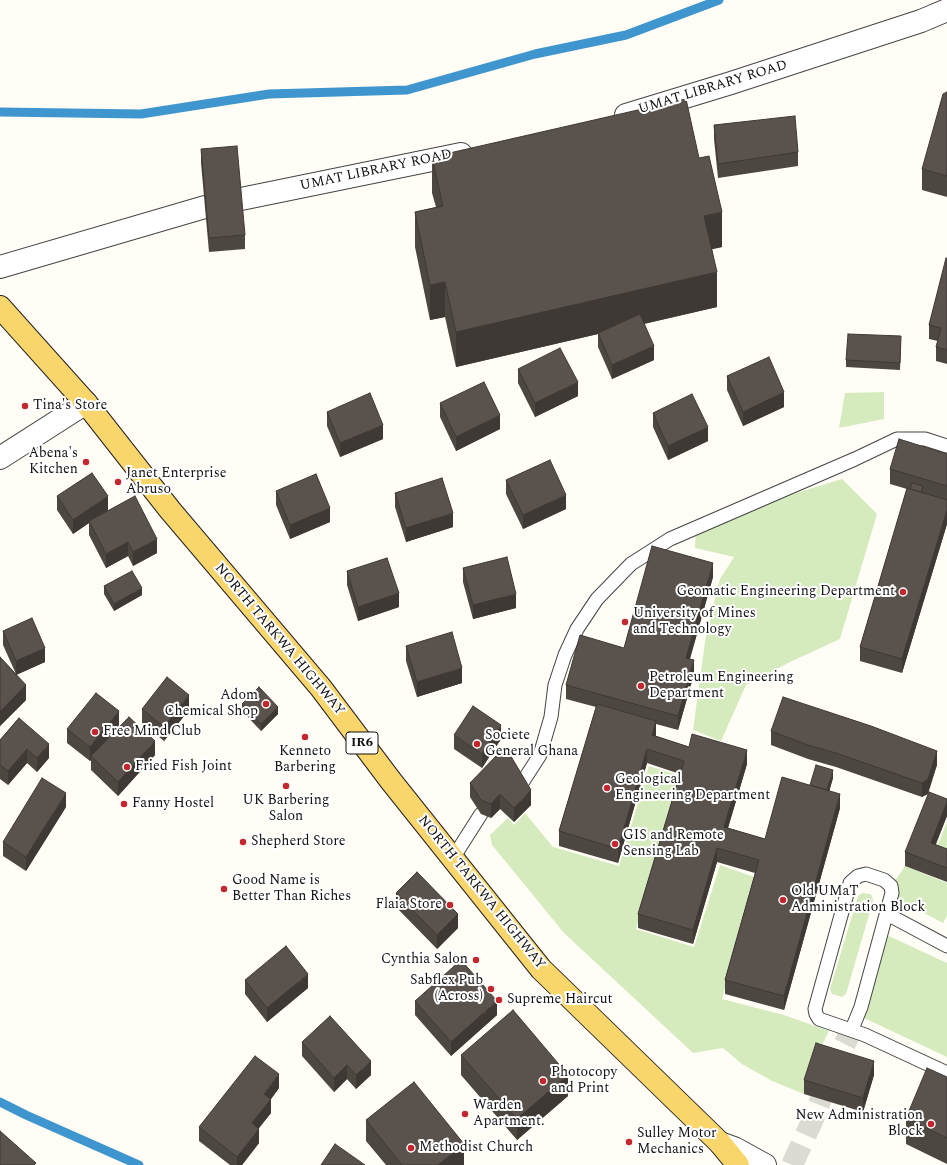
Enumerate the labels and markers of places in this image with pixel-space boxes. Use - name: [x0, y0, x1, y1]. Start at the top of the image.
- place label: Tina's Store: [33, 398, 107, 414]
- marker: Tina's Store: [20, 401, 30, 411]
- place label: Abena's Kitchen: [29, 446, 78, 478]
- marker: Abena's Kitchen: [81, 457, 91, 467]
- place label: Janet Enterprise Abruso: [126, 466, 227, 498]
- marker: Janet Enterprise Abruso: [113, 477, 123, 487]
- place label: Geomatic Engineering Department: [676, 584, 895, 600]
- marker: Geomatic Engineering Department: [898, 587, 908, 597]
- place label: University of Mines and Technology: [633, 606, 756, 638]
- marker: University of Mines and Technology: [620, 617, 630, 627]
- place label: Petroleum Engineering Department: [649, 670, 794, 702]
- marker: Petroleum Engineering Department: [636, 681, 646, 691]
- place label: Adom Chemical Shop: [164, 688, 258, 720]
- marker: Adom Chemical Shop: [261, 699, 271, 709]
- place label: Free Mind Club: [103, 724, 201, 740]
- marker: Free Mind Club: [90, 727, 100, 737]
- place label: Societe General Ghana: [485, 728, 578, 760]
- marker: Kenneto Barbering: [300, 732, 310, 742]
- marker: Societe General Ghana: [472, 739, 482, 749]
- place label: Kenneto Barbering: [274, 744, 336, 776]
- place label: Fried Fish Joint: [135, 759, 232, 775]
- marker: Fried Fish Joint: [122, 762, 132, 772]
- place label: Geological Engineering Department: [615, 772, 770, 804]
- marker: UK Barbering Salon: [281, 781, 291, 791]
- marker: Geological Engineering Department: [602, 783, 612, 793]
- place label: UK Barbering Salon: [243, 793, 329, 826]
- place label: Fanny Hostel: [132, 796, 214, 812]
- marker: Fanny Hostel: [119, 799, 129, 809]
- place label: GIS and Remote Sensing Lab: [623, 828, 724, 860]
- place label: Shepherd Store: [251, 834, 346, 850]
- marker: Shepherd Store: [238, 837, 248, 847]
- marker: GIS and Remote Sensing Lab: [610, 839, 620, 849]
- place label: Good Name is Better Than Riches: [232, 873, 351, 906]
- marker: Good Name is Better Than Riches: [219, 884, 229, 894]
- place label: Old UMaT Administration Block: [791, 884, 925, 916]
- marker: Old UMaT Administration Block: [778, 895, 788, 905]
- place label: Flaia Store: [376, 897, 442, 913]
- marker: Flaia Store: [445, 900, 455, 910]
- place label: Cynthia Salon: [381, 952, 468, 968]
- marker: Cynthia Salon: [471, 955, 481, 965]
- place label: Sabflex Pub (Across): [410, 973, 483, 1006]
- marker: Sabflex Pub (Across): [486, 984, 496, 994]
- place label: Supreme Haircut: [507, 992, 613, 1008]
- marker: Supreme Haircut: [494, 995, 504, 1005]
- place label: Photocopy and Print: [551, 1065, 617, 1098]
- marker: Photocopy and Print: [538, 1076, 548, 1086]
- place label: Warden Apartment.: [473, 1098, 544, 1130]
- place label: New Administration Block: [796, 1108, 923, 1140]
- marker: Warden Apartment.: [460, 1109, 470, 1119]
- marker: New Administration Block: [926, 1119, 936, 1129]
- place label: Sulley Motor Mechanics: [637, 1126, 717, 1158]
- marker: Sulley Motor Mechanics: [624, 1137, 634, 1147]
- place label: Methodist Church: [419, 1140, 533, 1156]
- marker: Methodist Church: [406, 1143, 416, 1153]

